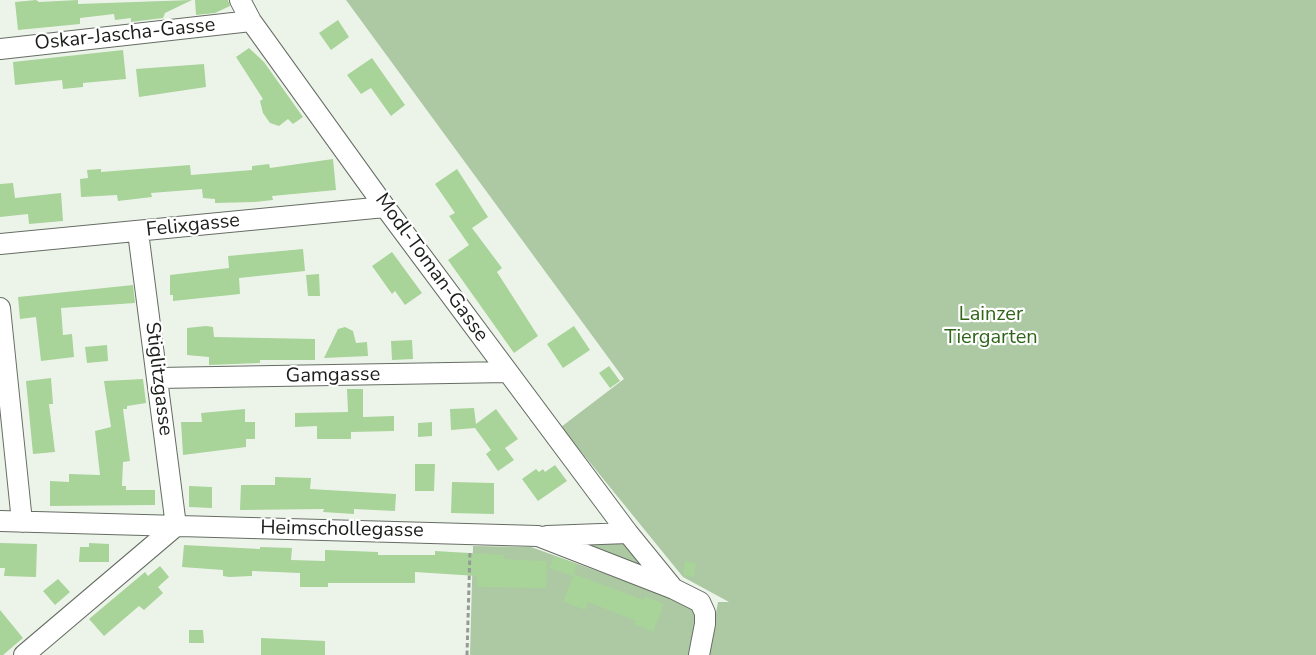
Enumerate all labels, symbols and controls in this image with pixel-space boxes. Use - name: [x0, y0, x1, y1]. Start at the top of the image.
- street label: Oskar-Jascha-Gasse: [33, 14, 217, 56]
- street label: Modl-Toman-Gasse: [369, 189, 493, 347]
- street label: Felixgasse: [145, 209, 241, 243]
- park label: Lainzer Tiergarten: [944, 303, 1038, 350]
- street label: Stiglitzgasse: [139, 321, 177, 437]
- street label: Gamgasse: [286, 363, 380, 389]
- street label: Heimschollegasse: [260, 517, 424, 543]

